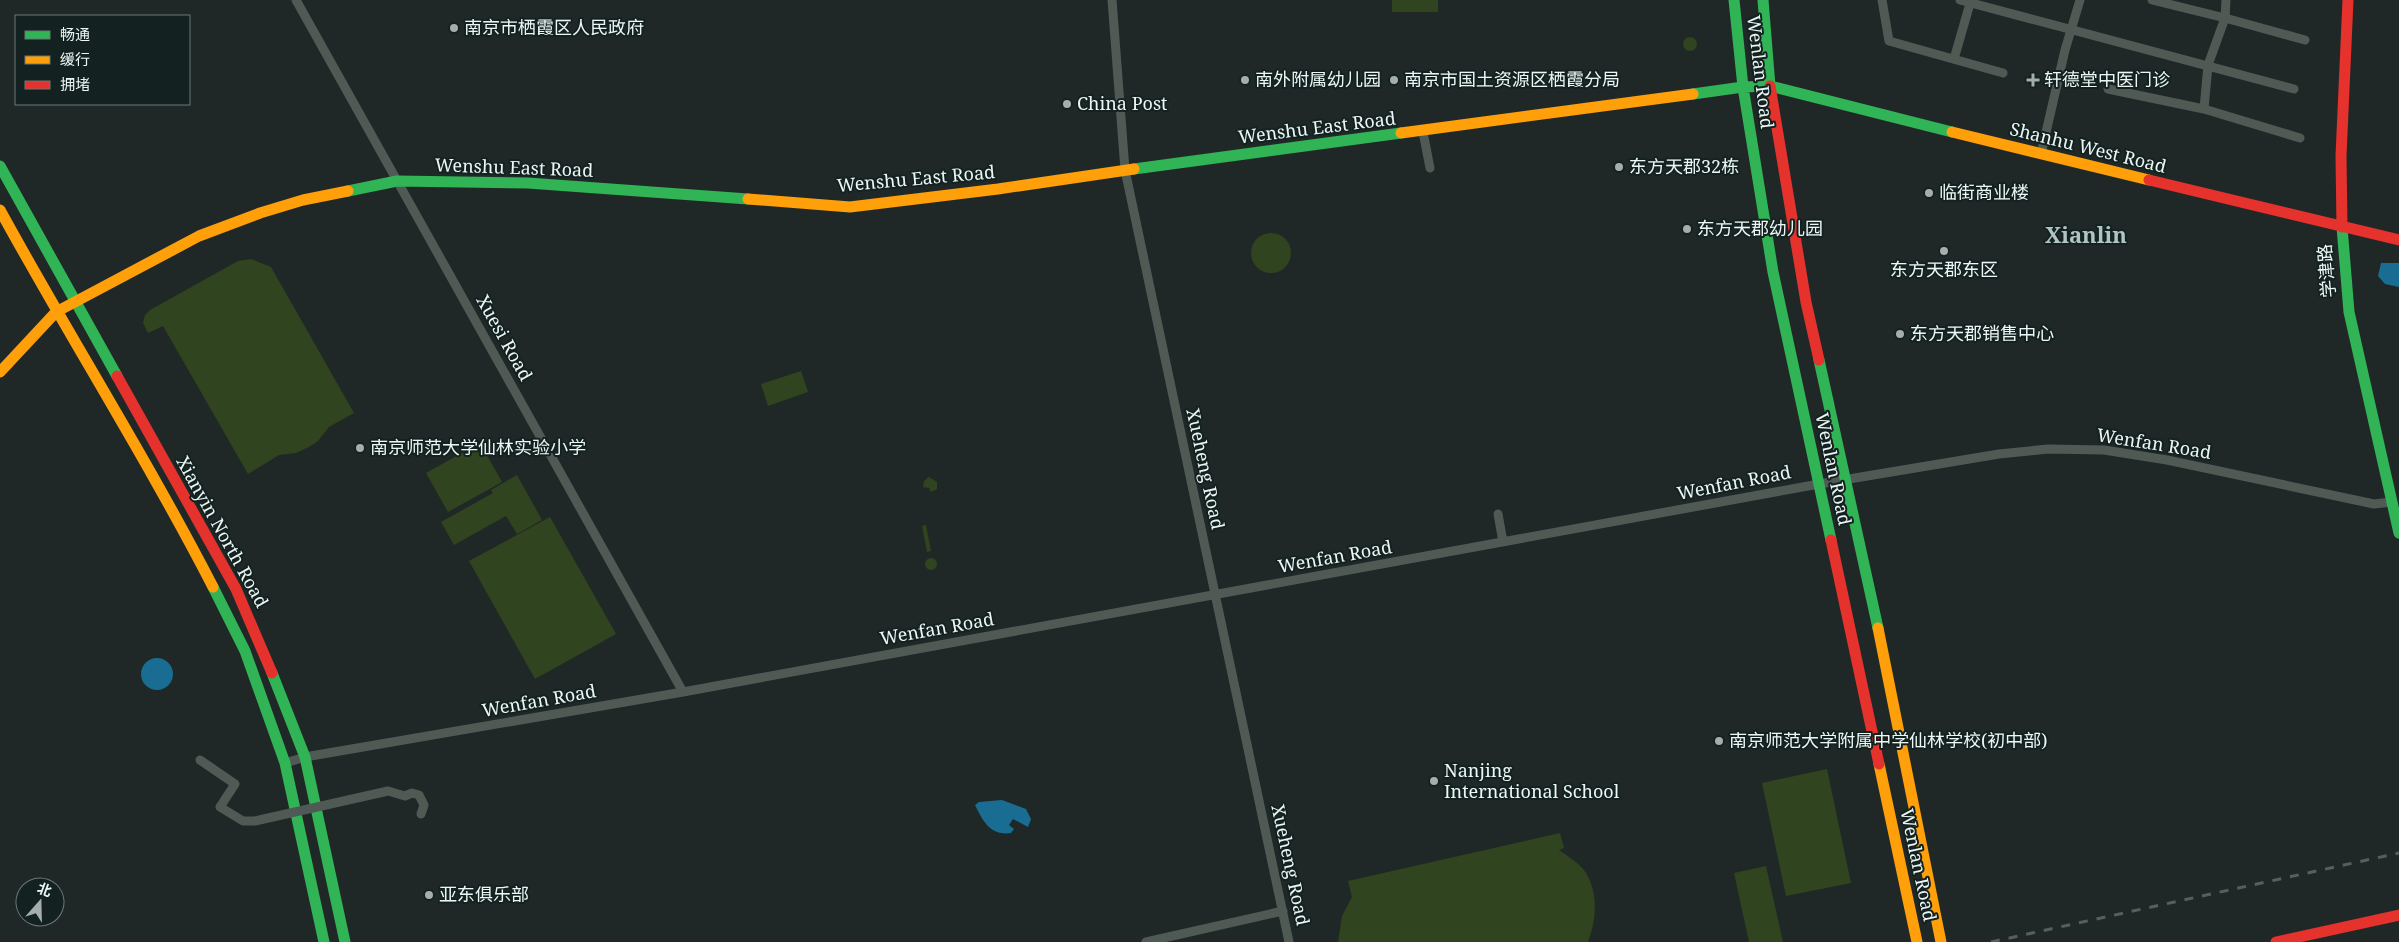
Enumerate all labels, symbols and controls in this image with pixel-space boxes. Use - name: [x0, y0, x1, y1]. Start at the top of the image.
- street label: Wenlan Road: [1742, 14, 1780, 130]
- legend: [15, 15, 190, 105]
- place label: 南京市栖霞区人民政府: [464, 15, 644, 39]
- marker: 南京市栖霞区人民政府: [448, 22, 460, 34]
- text: 畅通: [60, 24, 90, 44]
- text: 缓行: [60, 49, 90, 69]
- place label: 南外附属幼儿园: [1255, 67, 1381, 91]
- place label: 南京市国土资源区栖霞分局: [1404, 67, 1620, 91]
- place label: 轩德堂中医门诊: [2044, 67, 2170, 91]
- marker: 轩德堂中医门诊: [2026, 73, 2040, 87]
- text: 拥堵: [60, 74, 90, 94]
- marker: 南外附属幼儿园: [1239, 74, 1251, 86]
- marker: 南京市国土资源区栖霞分局: [1388, 74, 1400, 86]
- place label: China Post: [1077, 91, 1167, 115]
- marker: China Post: [1061, 98, 1073, 110]
- street label: Wenshu East Road: [1237, 105, 1397, 149]
- street label: Shanhu West Road: [2008, 116, 2169, 178]
- street label: Wenshu East Road: [434, 152, 594, 182]
- place label: 东方天郡32栋: [1629, 154, 1739, 178]
- street label: Wenshu East Road: [836, 159, 996, 197]
- marker: 东方天郡32栋: [1613, 161, 1625, 173]
- place label: 临街商业楼: [1939, 180, 2029, 204]
- marker: 临街商业楼: [1923, 187, 1935, 199]
- place label: 东方天郡幼儿园: [1697, 216, 1823, 240]
- district label: Xianlin: [2045, 219, 2127, 249]
- marker: 东方天郡幼儿园: [1681, 223, 1693, 235]
- street label: 学津路: [2312, 243, 2340, 299]
- marker: 东方天郡东区: [1938, 245, 1950, 257]
- place label: 东方天郡东区: [1890, 257, 1998, 281]
- street label: Xuesi Road: [471, 290, 538, 385]
- place label: 东方天郡销售中心: [1910, 321, 2054, 345]
- marker: 东方天郡销售中心: [1894, 328, 1906, 340]
- street label: Xueheng Road: [1181, 406, 1231, 532]
- street label: Wenlan Road: [1810, 410, 1858, 527]
- street label: Wenfan Road: [2095, 422, 2213, 464]
- place label: 南京师范大学仙林实验小学: [370, 435, 586, 459]
- marker: 南京师范大学仙林实验小学: [354, 442, 366, 454]
- street label: Xianyin North Road: [171, 451, 274, 612]
- street label: Wenfan Road: [1675, 459, 1793, 505]
- street label: Wenfan Road: [1276, 534, 1394, 578]
- street label: Wenfan Road: [878, 606, 996, 650]
- street label: Wenfan Road: [480, 678, 598, 722]
- place label: 南京师范大学附属中学仙林学校(初中部): [1729, 728, 2047, 752]
- marker: 南京师范大学附属中学仙林学校(初中部): [1713, 735, 1725, 747]
- place label: Nanjing International School: [1444, 758, 1620, 803]
- marker: Nanjing International School: [1428, 775, 1440, 787]
- street label: Xueheng Road: [1266, 802, 1316, 928]
- street label: Wenlan Road: [1895, 806, 1943, 923]
- north arrow: [15, 877, 65, 927]
- text: 北: [35, 878, 54, 901]
- place label: 亚东俱乐部: [439, 882, 529, 906]
- marker: 亚东俱乐部: [423, 889, 435, 901]

